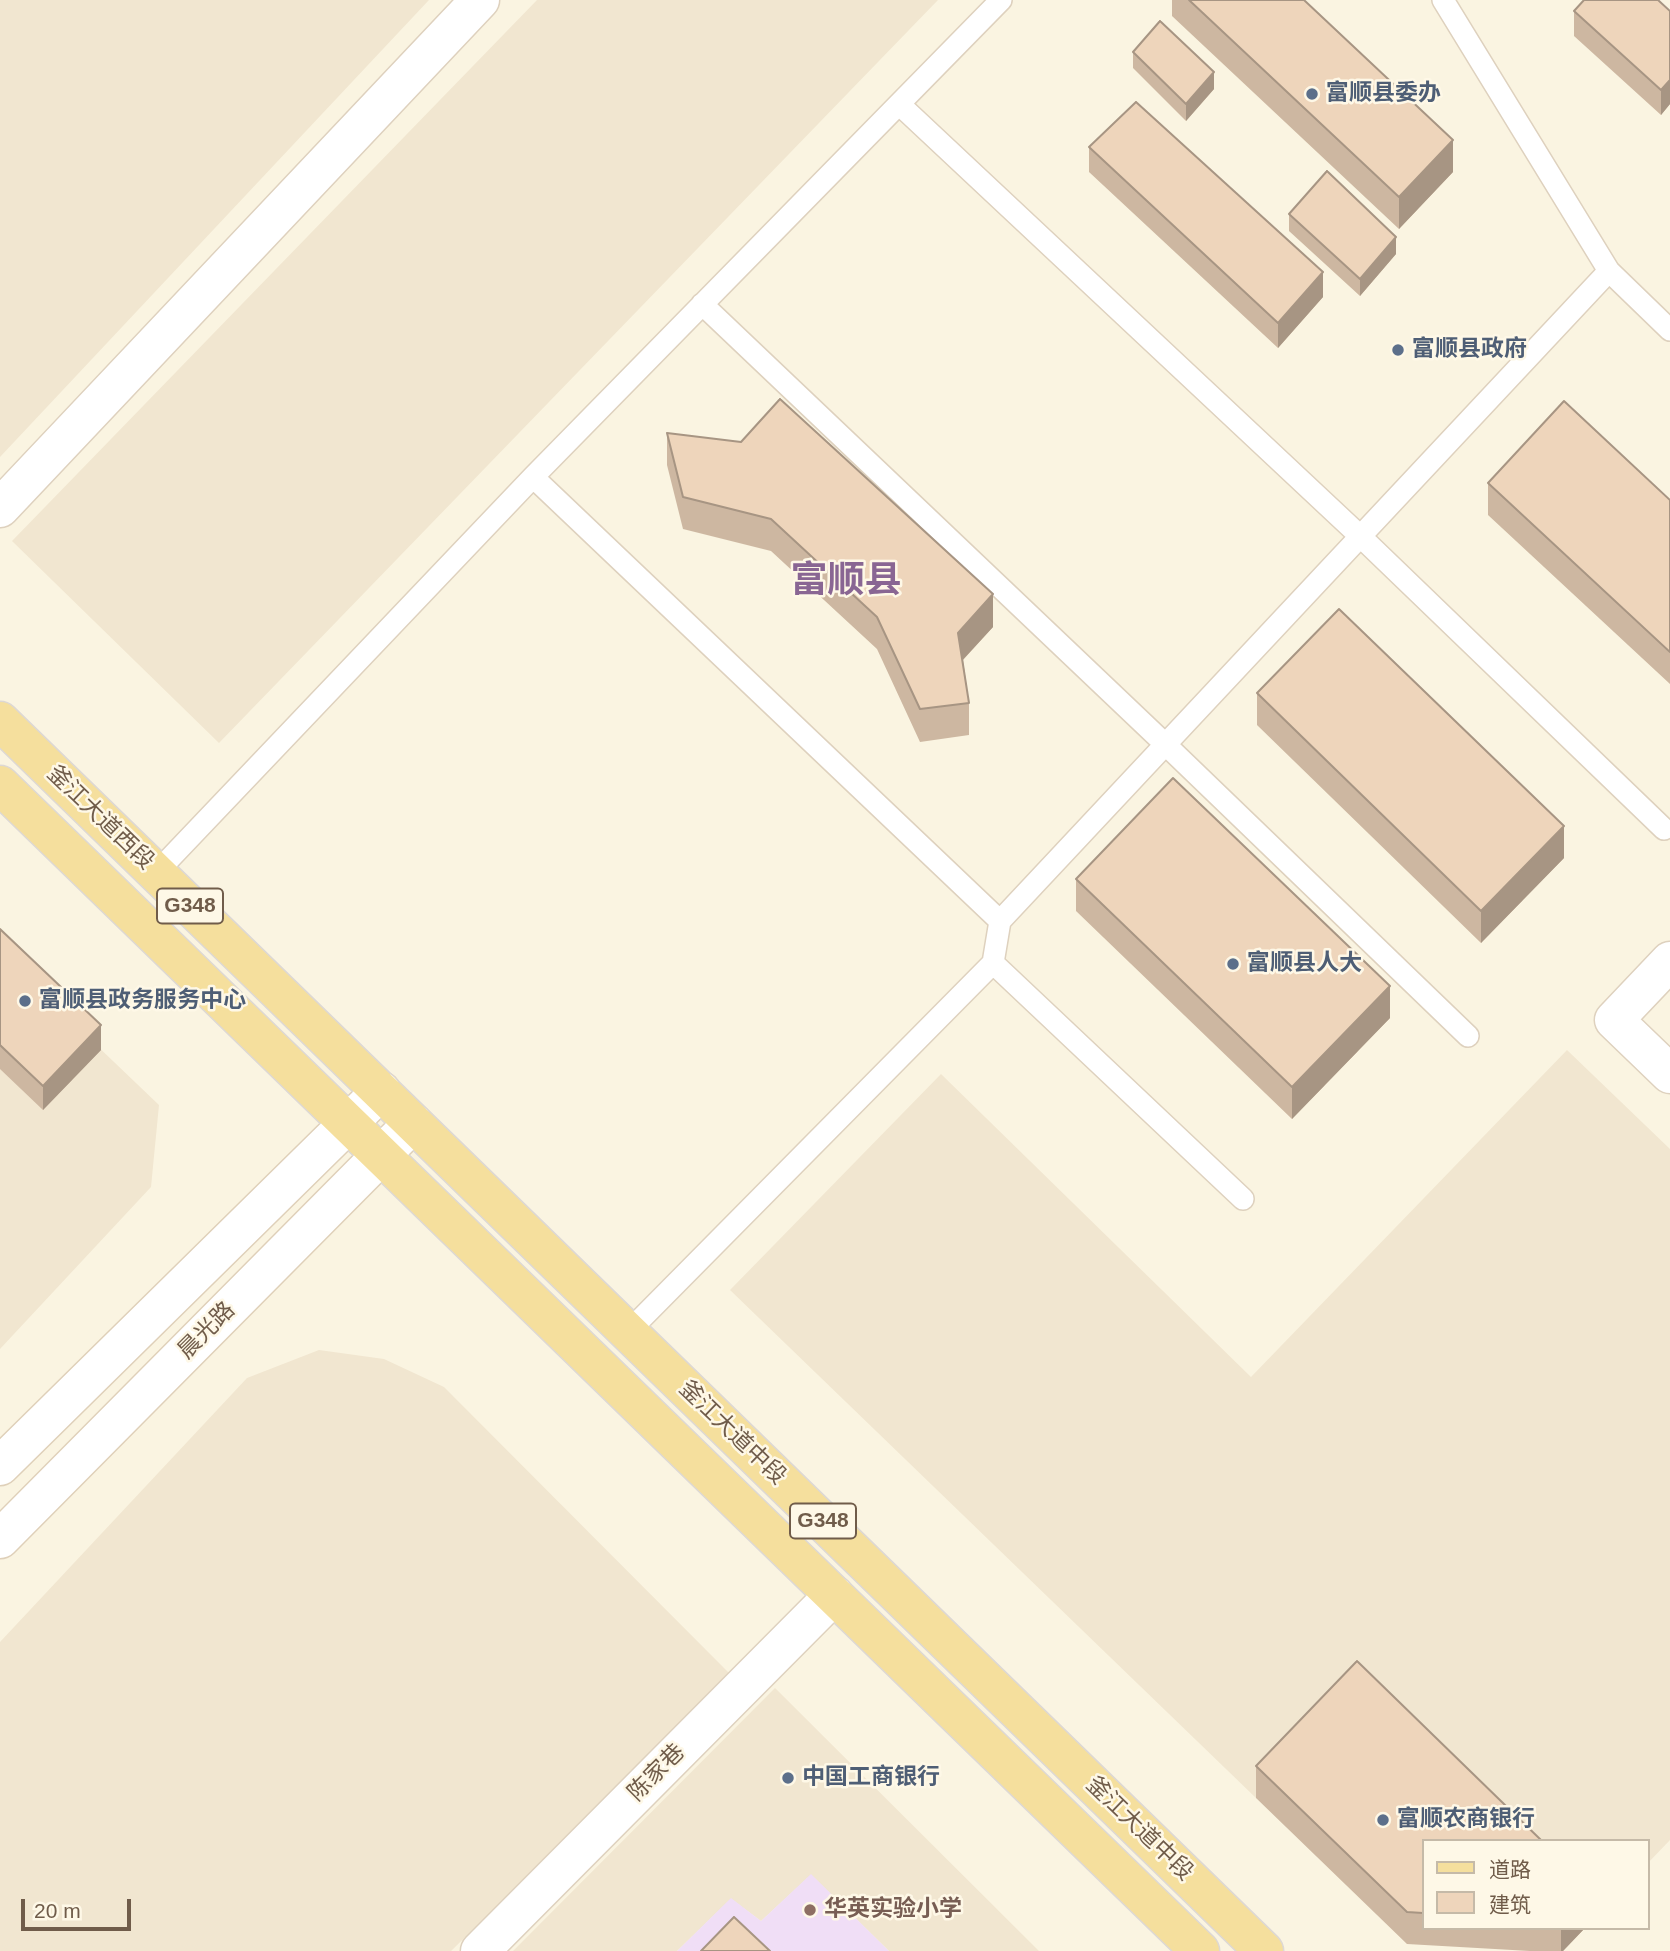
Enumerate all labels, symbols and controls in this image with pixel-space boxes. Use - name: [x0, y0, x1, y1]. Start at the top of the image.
- place label: 富顺县委办: [1326, 80, 1441, 108]
- marker: 富顺县委办: [1304, 86, 1320, 102]
- place label: 富顺县政府: [1412, 336, 1527, 364]
- marker: 富顺县政府: [1390, 342, 1406, 358]
- district label: 富顺县: [791, 560, 901, 604]
- street label: 釜江大道西段: [41, 760, 159, 876]
- road number: G348: [157, 888, 223, 923]
- place label: 富顺县人大: [1247, 950, 1362, 978]
- marker: 富顺县人大: [1225, 956, 1241, 972]
- place label: 富顺县政务服务中心: [39, 987, 246, 1015]
- marker: 富顺县政务服务中心: [17, 993, 33, 1009]
- street label: 晨光路: [173, 1297, 241, 1365]
- street label: 釜江大道中段: [673, 1375, 791, 1491]
- road number: G348: [790, 1504, 856, 1538]
- street label: 陈家巷: [623, 1739, 691, 1807]
- place label: 中国工商银行: [802, 1764, 940, 1792]
- marker: 中国工商银行: [780, 1770, 796, 1786]
- street label: 釜江大道中段: [1080, 1771, 1198, 1887]
- place label: 富顺农商银行: [1397, 1806, 1535, 1834]
- marker: 富顺农商银行: [1375, 1812, 1391, 1828]
- legend: [1422, 1839, 1649, 1930]
- text: 道路: [1489, 1858, 1531, 1881]
- scale bar: [24, 1884, 135, 1928]
- text: 建筑: [1489, 1893, 1531, 1916]
- place label: 华英实验小学: [824, 1896, 962, 1924]
- text: 20 m: [34, 1899, 81, 1922]
- marker: 华英实验小学: [802, 1902, 818, 1918]

